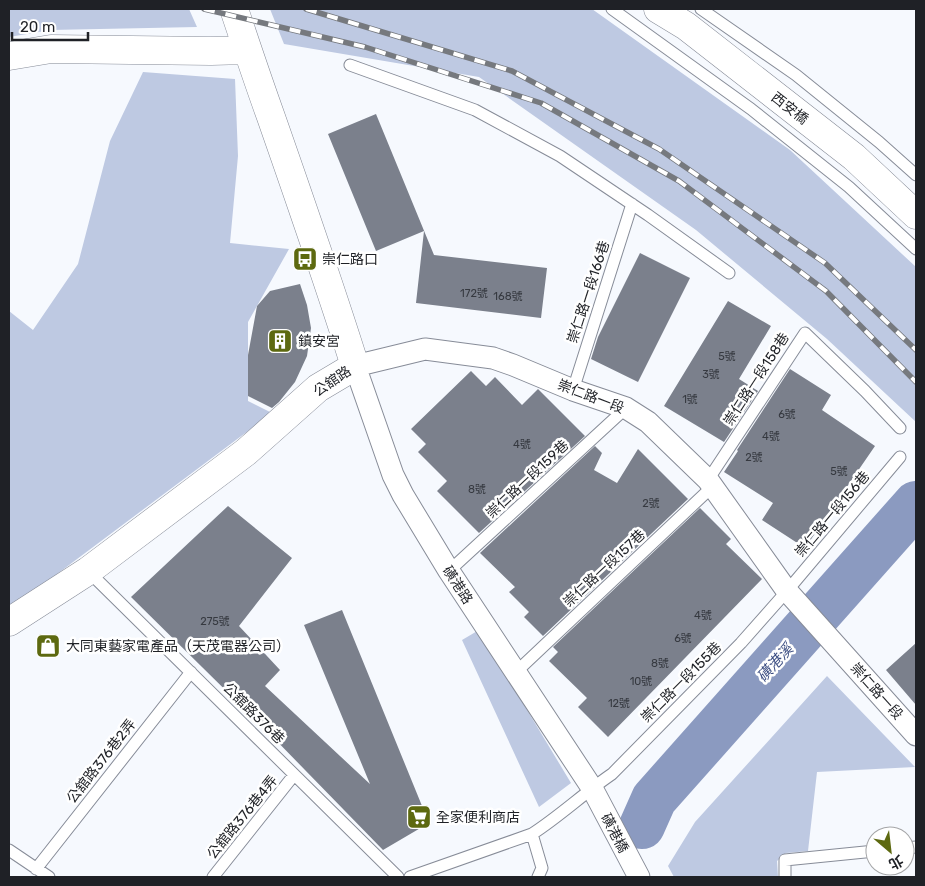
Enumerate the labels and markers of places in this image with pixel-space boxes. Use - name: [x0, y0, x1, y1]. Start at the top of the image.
- bus stop icon: 崇仁路口: [292, 246, 318, 272]
- place label: 崇仁路口: [322, 251, 378, 268]
- building icon: 鎮安宮: [267, 328, 293, 354]
- place label: 鎮安宮: [298, 333, 340, 350]
- shop icon: 大同東藝家電產品（天茂電器公司）: [35, 633, 61, 659]
- place label: 大同東藝家電產品（天茂電器公司）: [66, 638, 290, 655]
- supermarket icon: 全家便利商店: [406, 804, 432, 830]
- place label: 全家便利商店: [436, 809, 520, 826]

